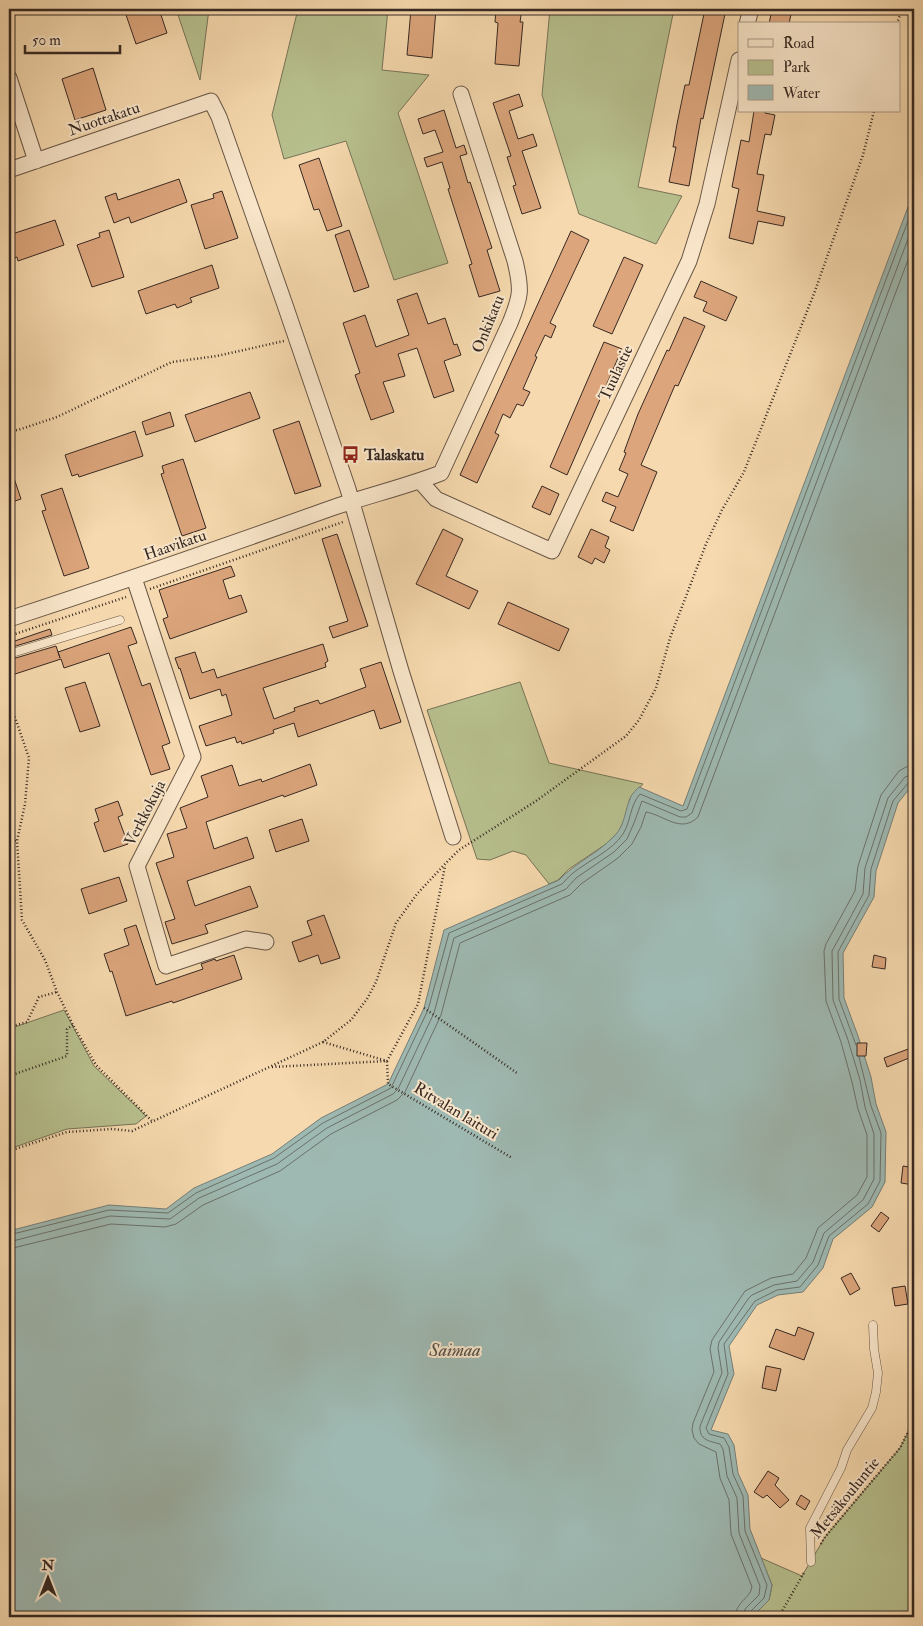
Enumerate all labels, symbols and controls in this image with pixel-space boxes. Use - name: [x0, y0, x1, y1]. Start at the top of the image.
- scale bar: [25, 22, 120, 54]
- legend: [738, 22, 900, 112]
- text: 50 m: [32, 31, 61, 50]
- text: Road: [783, 34, 815, 53]
- text: Park: [783, 58, 810, 77]
- text: Water: [782, 84, 820, 103]
- street label: Nuottakatu: [66, 97, 142, 141]
- street label: Onkikatu: [467, 292, 509, 356]
- street label: Tuulastie: [594, 342, 638, 404]
- bus stop icon: Talaskatu: [340, 445, 360, 465]
- place label: Talaskatu: [363, 445, 425, 465]
- street label: Haavikatu: [141, 525, 209, 565]
- street label: Verkkokuja: [120, 776, 170, 849]
- street label: Ritvalan laituri: [410, 1078, 502, 1144]
- water label: Saimaa: [428, 1339, 481, 1362]
- street label: Metsäkouluntie: [806, 1453, 884, 1543]
- north arrow: [22, 1554, 72, 1604]
- text: N: [41, 1557, 55, 1574]

